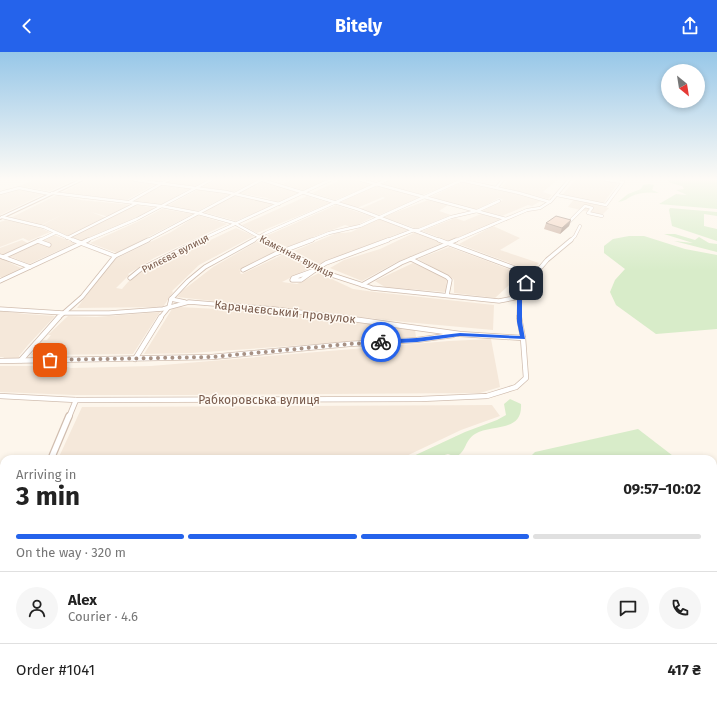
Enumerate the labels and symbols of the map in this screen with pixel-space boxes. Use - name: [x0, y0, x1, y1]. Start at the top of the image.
- north arrow: [661, 64, 705, 108]
- street label: Рилєєва вулиця: [140, 232, 211, 276]
- street label: Камєнная вулиця: [257, 233, 336, 281]
- pin: [509, 266, 543, 300]
- street label: Карачаєвський провулок: [214, 298, 357, 326]
- courier: [361, 322, 401, 362]
- pin: [33, 343, 67, 377]
- street label: Рабкоровська вулиця: [198, 393, 320, 407]

